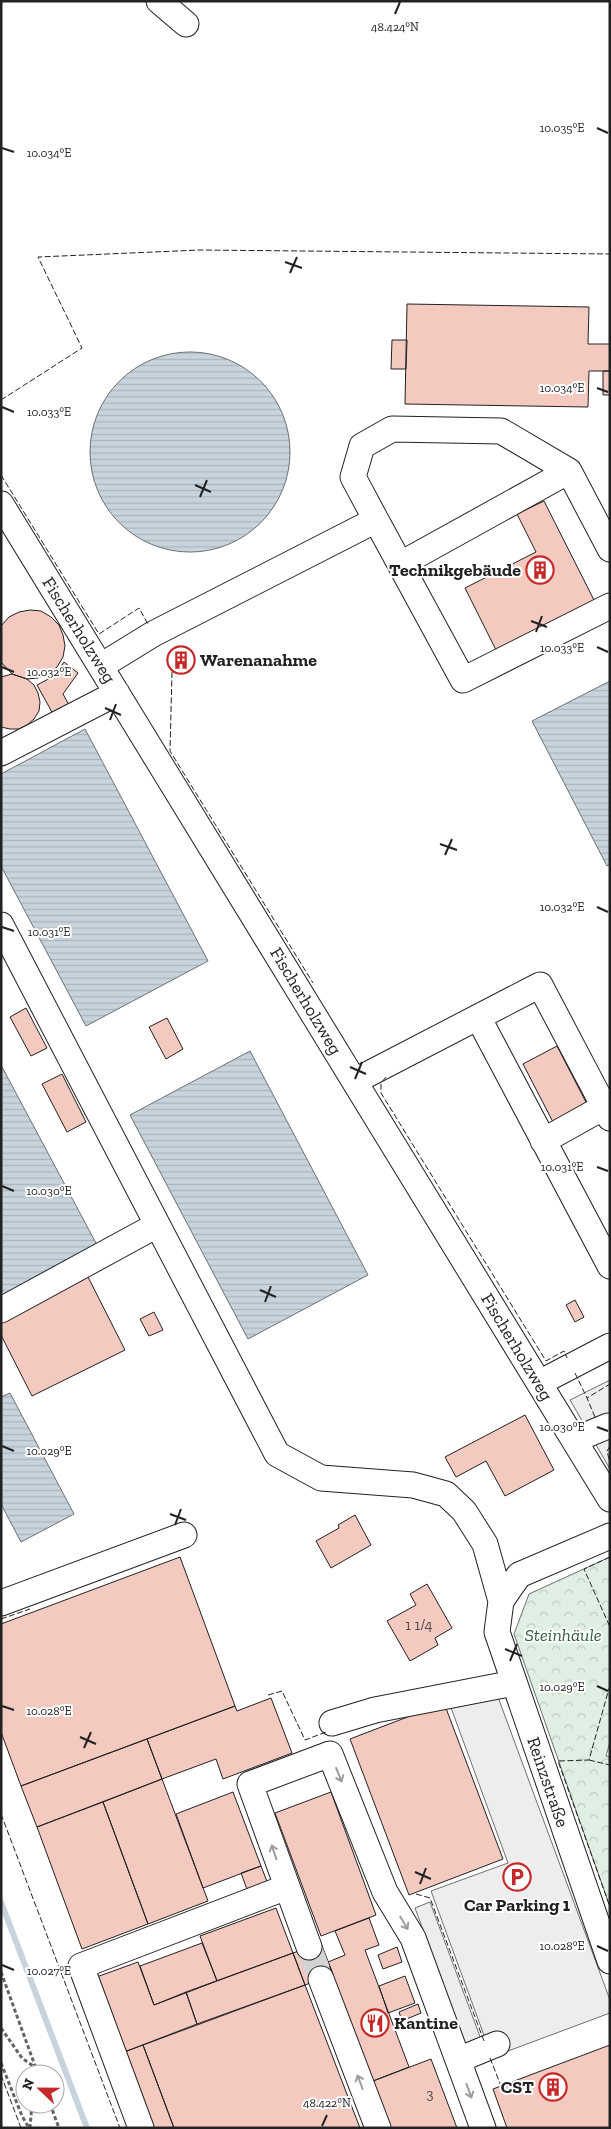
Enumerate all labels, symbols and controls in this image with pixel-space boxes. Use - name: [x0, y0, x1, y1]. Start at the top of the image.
- text: 48.424°N: [371, 20, 419, 34]
- text: 10.035°E: [540, 121, 584, 135]
- text: 10.034°E: [27, 146, 71, 160]
- text: 10.034°E: [540, 381, 584, 395]
- text: 10.033°E: [27, 405, 71, 419]
- building icon: Technikgebäude: [525, 555, 555, 585]
- place label: Technikgebäude: [389, 559, 521, 581]
- street label: Fischerholzweg: [37, 573, 121, 687]
- text: 10.033°E: [540, 641, 584, 655]
- building icon: Warenanahme: [166, 645, 196, 675]
- place label: Warenanahme: [200, 649, 317, 671]
- text: 10.032°E: [27, 665, 71, 679]
- text: 10.032°E: [540, 900, 584, 914]
- text: 10.031°E: [28, 925, 70, 939]
- street label: Fischerholzweg: [265, 943, 347, 1059]
- text: 10.031°E: [541, 1160, 583, 1174]
- text: 10.030°E: [26, 1184, 72, 1198]
- street label: Fischerholzweg: [476, 1289, 558, 1405]
- text: 10.030°E: [539, 1420, 585, 1434]
- text: 10.029°E: [26, 1444, 72, 1458]
- house number: 1 1/4: [405, 1616, 433, 1634]
- park label: Steinhäule: [524, 1624, 602, 1646]
- text: 10.029°E: [539, 1680, 585, 1694]
- text: 10.028°E: [26, 1704, 72, 1718]
- street label: Reinzstraße: [522, 1734, 574, 1830]
- one-way arrow: [334, 1767, 344, 1782]
- one-way arrow: [269, 1844, 279, 1860]
- parking icon: Car Parking 1: [502, 1862, 532, 1892]
- place label: Car Parking 1: [464, 1894, 570, 1916]
- one-way arrow: [399, 1916, 409, 1930]
- text: 10.028°E: [539, 1939, 585, 1953]
- text: 10.027°E: [27, 1964, 71, 1978]
- restaurant icon: Kantine: [360, 2008, 390, 2038]
- place label: Kantine: [394, 2012, 458, 2034]
- north arrow: [15, 2064, 65, 2114]
- building icon: CST: [538, 2072, 568, 2102]
- one-way arrow: [355, 2075, 364, 2090]
- text: N: [19, 2076, 38, 2092]
- place label: CST: [501, 2076, 534, 2098]
- one-way arrow: [465, 2082, 474, 2098]
- house number: 3: [426, 2085, 434, 2103]
- text: 48.422°N: [303, 2096, 351, 2110]

